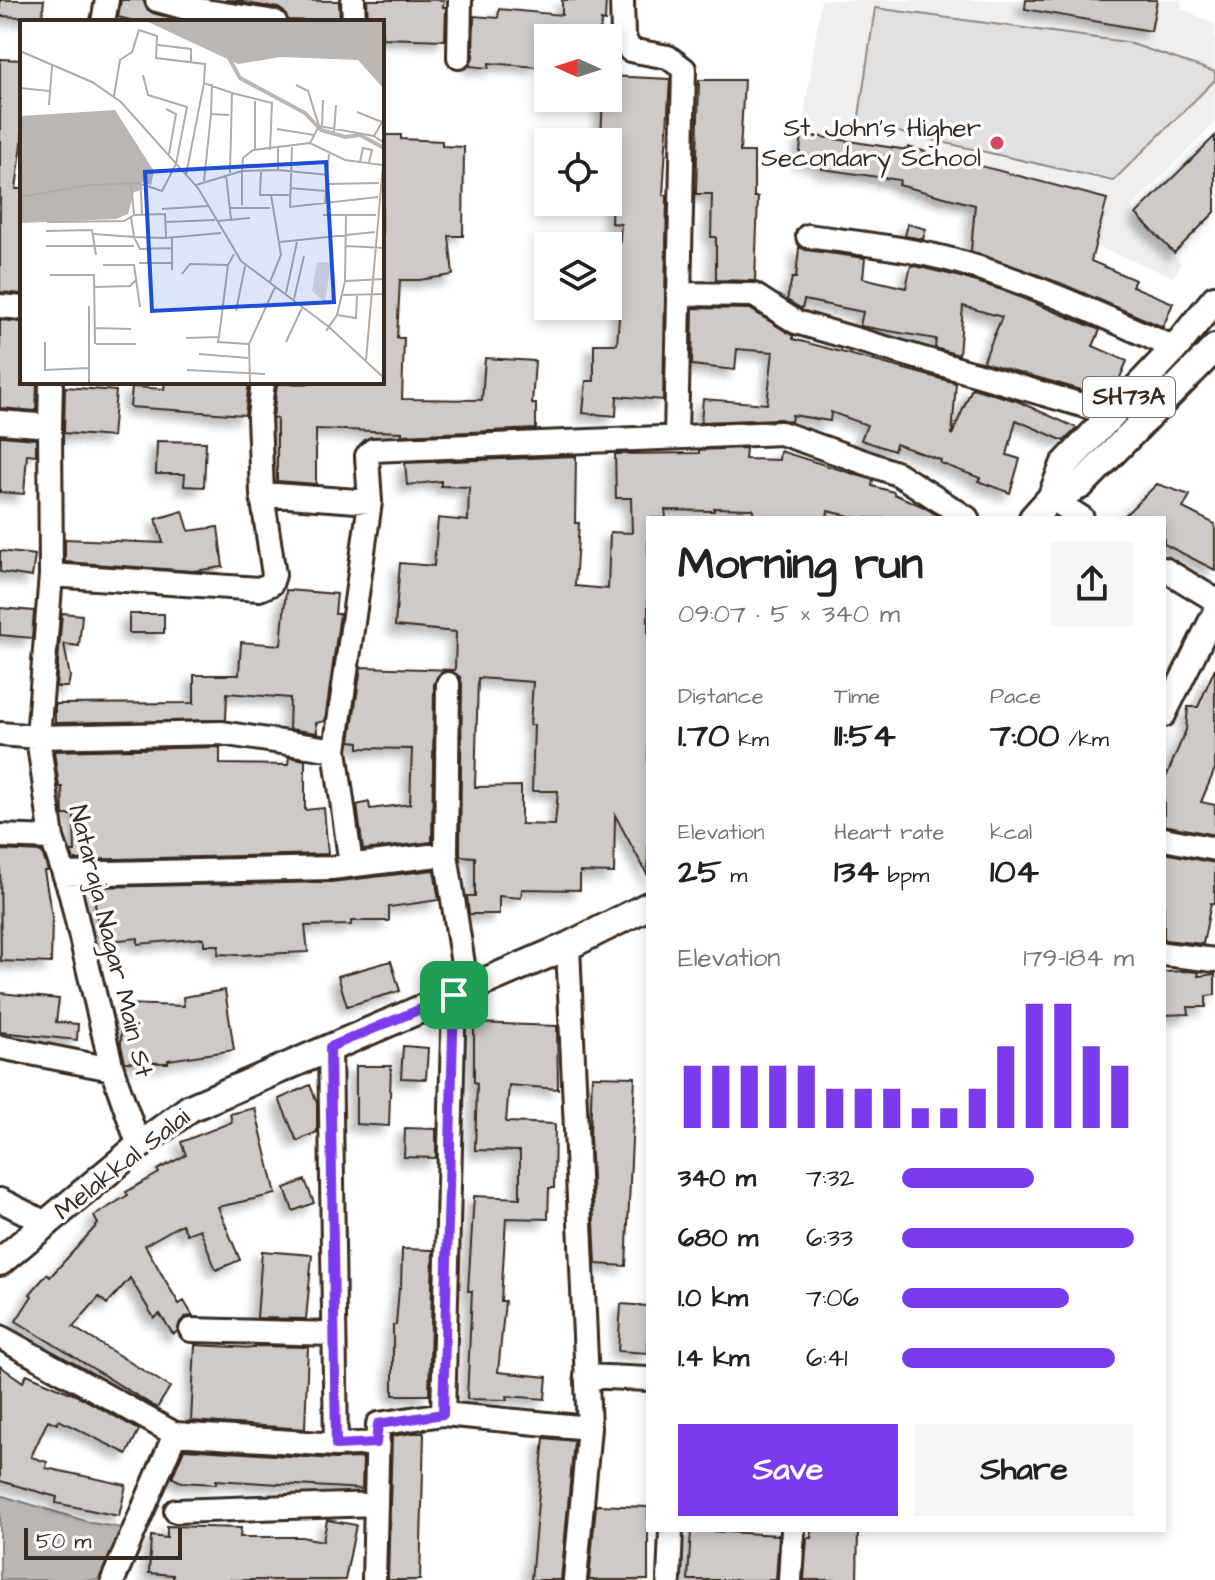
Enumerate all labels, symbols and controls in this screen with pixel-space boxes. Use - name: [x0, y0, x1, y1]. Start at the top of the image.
- inset map: [20, 20, 384, 384]
- north arrow: [534, 24, 622, 112]
- map controls: [534, 24, 622, 320]
- place label: St. John's Higher Secondary School: [761, 110, 981, 178]
- button: locate: [534, 128, 622, 216]
- marker: St. John's Higher Secondary School: [988, 134, 1006, 152]
- button: layers: [534, 232, 622, 320]
- road number: SH73A: [1083, 377, 1175, 417]
- text: Morning run: [678, 535, 923, 596]
- button: share: [1050, 542, 1134, 626]
- text: 09:07 · 5 × 340 m: [678, 596, 900, 632]
- text: Distance: [678, 681, 764, 712]
- text: Time: [834, 681, 880, 712]
- text: Pace: [990, 681, 1041, 712]
- text: 1.70: [678, 712, 730, 760]
- text: 11:54: [834, 712, 896, 760]
- text: 7:00: [990, 712, 1060, 760]
- text: km: [730, 724, 769, 755]
- text: /km: [1060, 724, 1109, 755]
- street label: Nataraja Nagar Main St: [58, 801, 162, 1082]
- text: Elevation: [678, 817, 765, 848]
- text: Heart rate: [834, 817, 944, 848]
- text: kcal: [990, 817, 1032, 848]
- text: 25: [678, 848, 722, 896]
- text: 134: [834, 848, 879, 896]
- text: 104: [990, 848, 1039, 896]
- text: m: [722, 860, 747, 891]
- text: bpm: [879, 860, 929, 891]
- text: Elevation: [678, 940, 780, 976]
- text: 179–184 m: [1023, 940, 1134, 976]
- pin: [420, 961, 488, 1029]
- icon: arrive: [432, 973, 476, 1017]
- street label: Melakkal Salai: [46, 1099, 198, 1229]
- text: 340 m: [678, 1160, 756, 1196]
- text: 7:32: [806, 1160, 854, 1196]
- text: 680 m: [678, 1220, 758, 1256]
- text: 6:33: [806, 1220, 853, 1256]
- text: 1.0 km: [678, 1280, 748, 1316]
- text: 7:06: [806, 1280, 859, 1316]
- text: 1.4 km: [678, 1340, 749, 1376]
- text: 6:41: [806, 1340, 848, 1376]
- button: Save: [678, 1424, 898, 1516]
- button: Share: [914, 1424, 1134, 1516]
- scale bar: [24, 1524, 182, 1560]
- text: 50 m: [36, 1526, 91, 1557]

